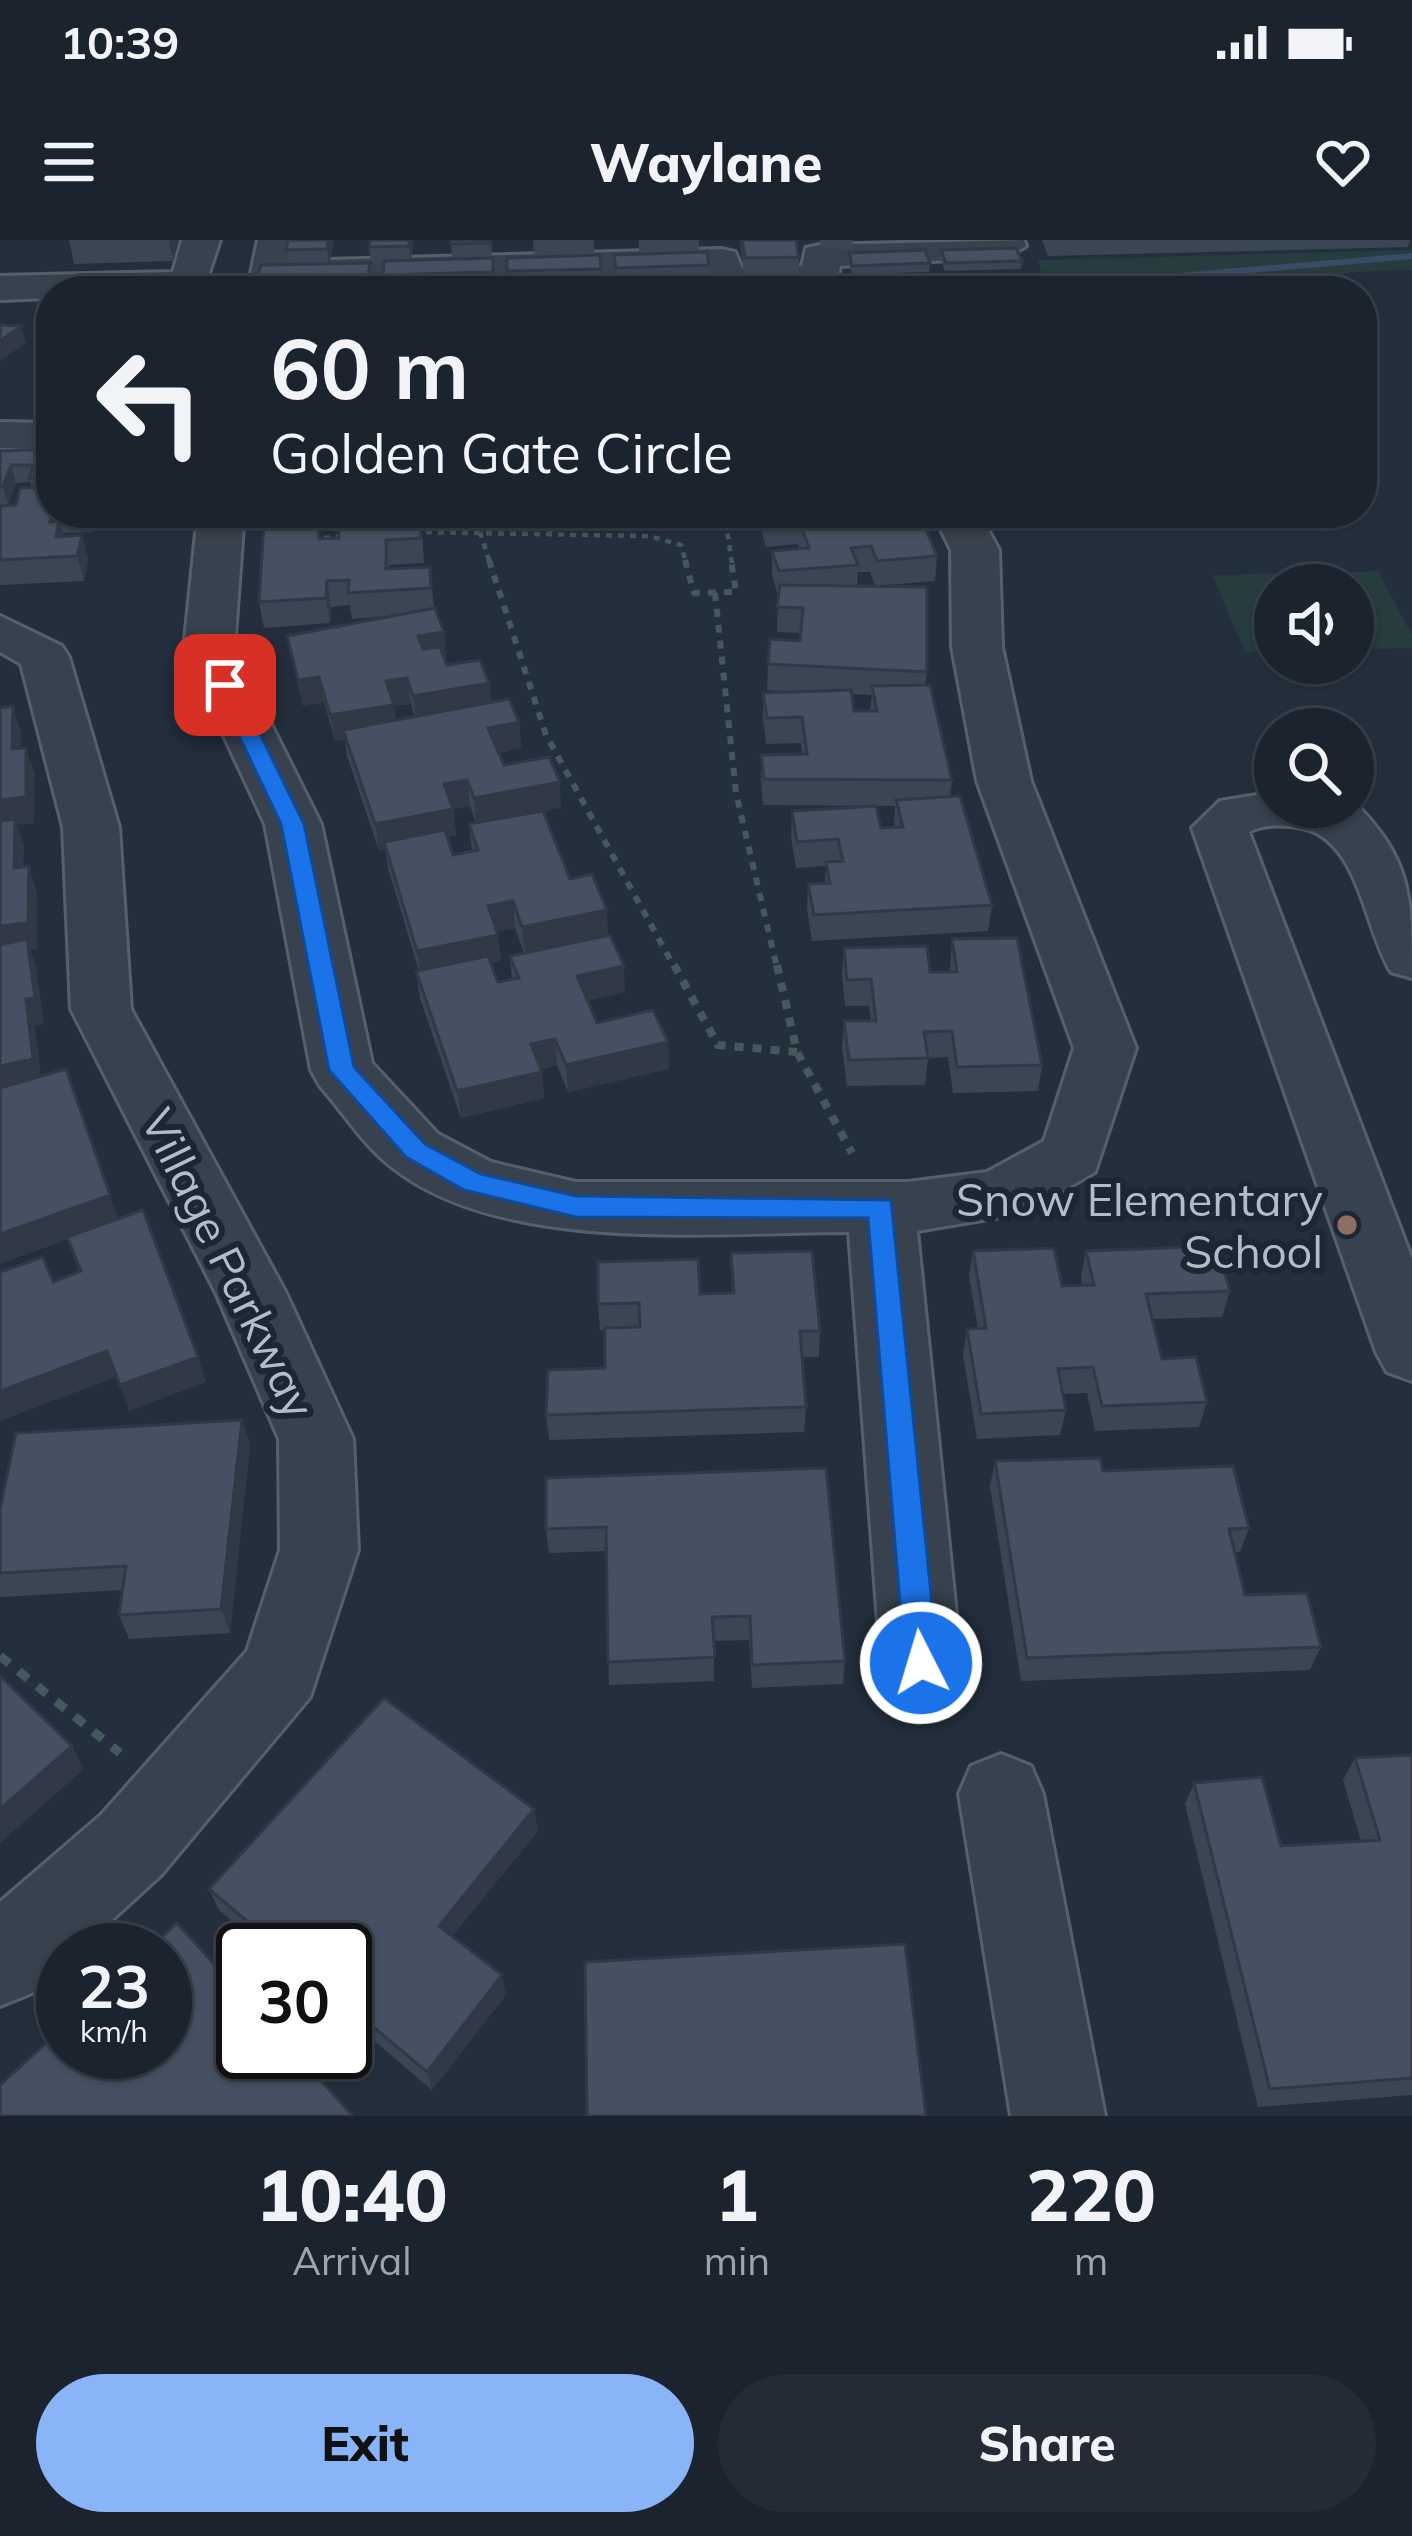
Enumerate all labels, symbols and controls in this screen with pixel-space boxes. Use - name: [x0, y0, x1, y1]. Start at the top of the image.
- text: 10:39: [60, 14, 179, 70]
- text: Waylane: [590, 128, 822, 196]
- icon: menu: [36, 129, 102, 195]
- icon: heart: [1310, 129, 1376, 195]
- text: 60 m: [270, 315, 469, 420]
- icon: left: [72, 324, 228, 480]
- text: Golden Gate Circle: [270, 419, 733, 487]
- map controls: [1254, 564, 1374, 828]
- button: sound: [1254, 564, 1374, 684]
- pin: [174, 634, 276, 736]
- icon: arrive: [192, 652, 258, 718]
- button: search: [1254, 708, 1374, 828]
- street label: Village Parkway: [130, 1099, 328, 1427]
- place label: Snow Elementary School: [956, 1171, 1323, 1279]
- marker: Snow Elementary School: [1334, 1212, 1360, 1238]
- position arrow: [858, 1600, 984, 1726]
- speed limit sign: 30: [216, 1923, 372, 2079]
- text: 23: [78, 1948, 150, 2023]
- text: km/h: [80, 2012, 148, 2050]
- text: 10:40: [256, 2149, 448, 2239]
- text: 1: [715, 2149, 759, 2239]
- text: 220: [1026, 2149, 1156, 2239]
- text: Arrival: [292, 2236, 412, 2285]
- text: min: [704, 2236, 770, 2285]
- text: m: [1074, 2236, 1108, 2285]
- button: Exit: [36, 2374, 694, 2512]
- button: Share: [718, 2374, 1376, 2512]

